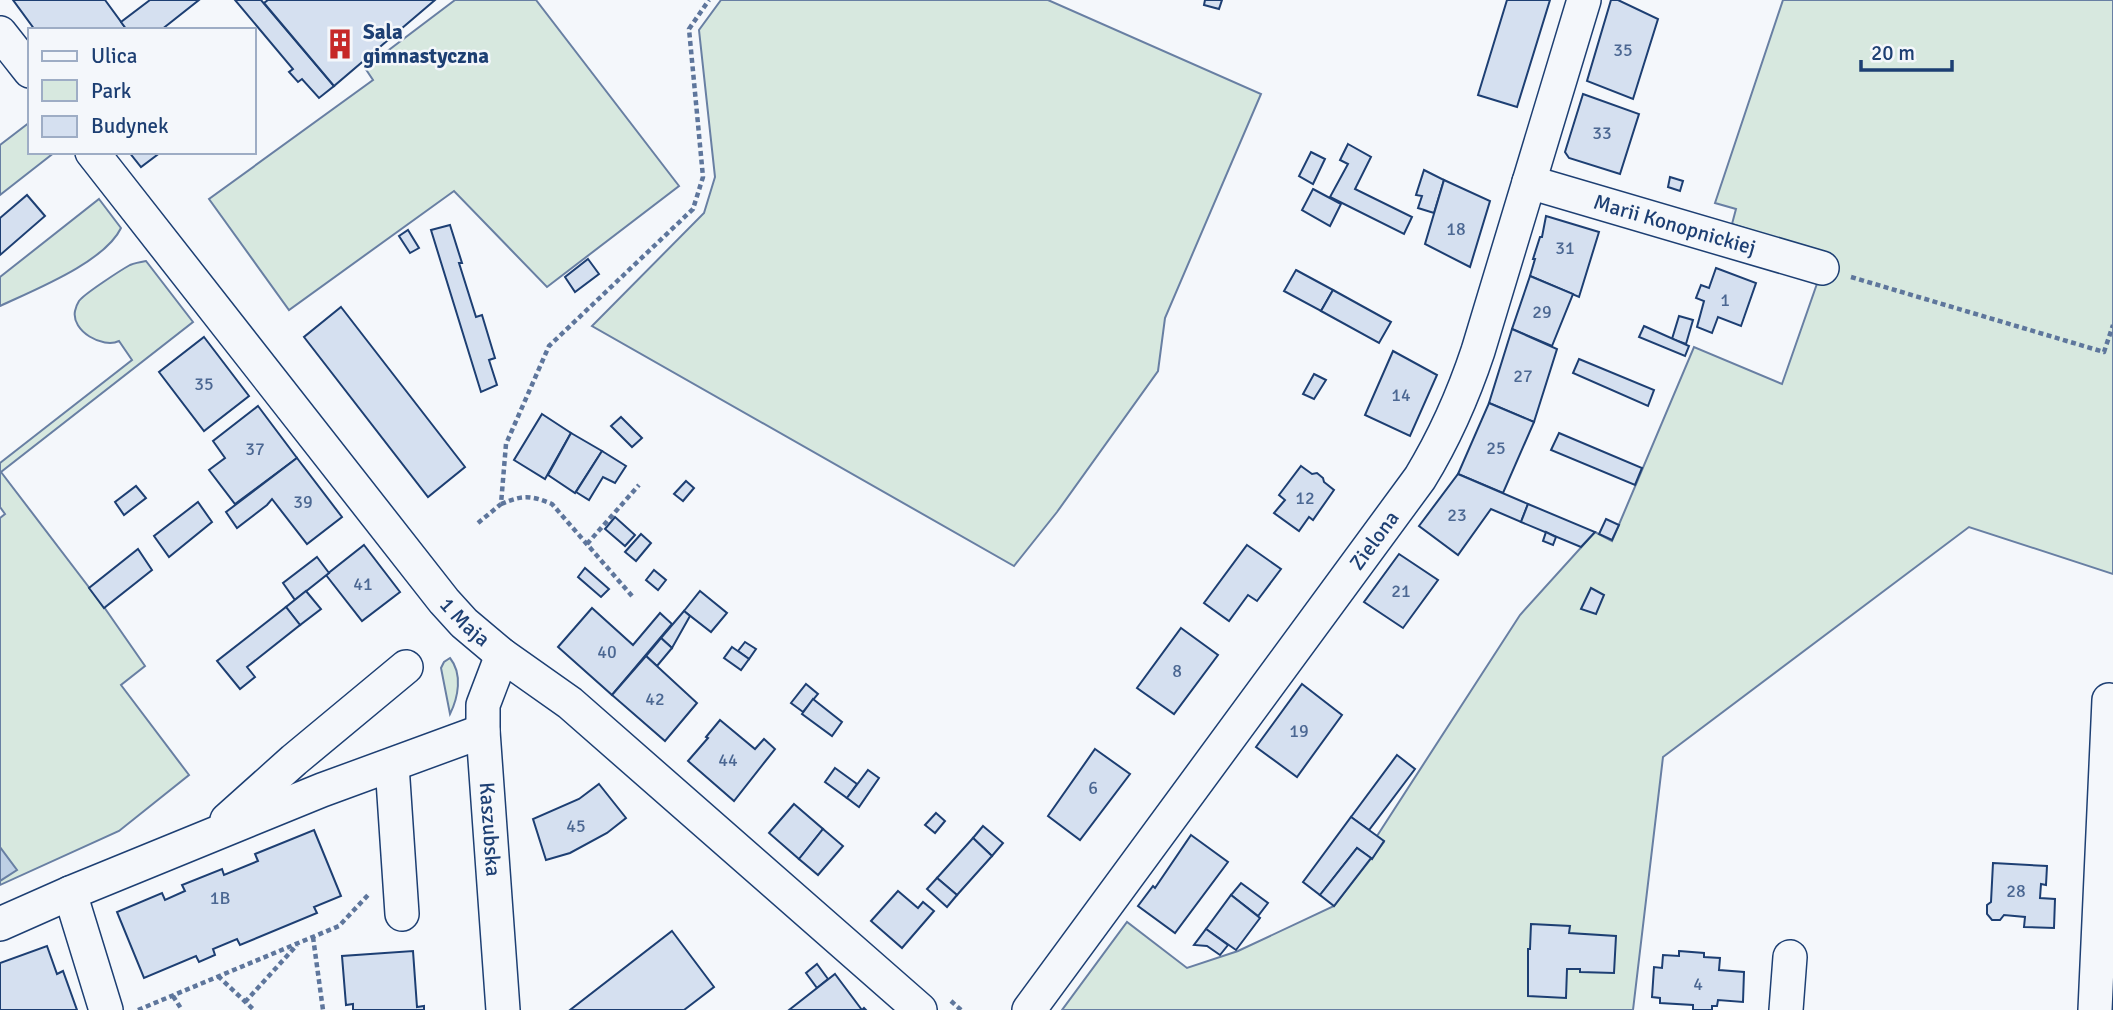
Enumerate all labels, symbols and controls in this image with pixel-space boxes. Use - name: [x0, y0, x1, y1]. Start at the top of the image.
- place label: Sala gimnastyczna: [363, 19, 489, 69]
- building icon: Sala gimnastyczna: [323, 27, 357, 61]
- legend: [28, 28, 256, 154]
- scale bar: [1861, 28, 1952, 72]
- house number: 35: [1613, 39, 1633, 61]
- text: 20 m: [1871, 40, 1915, 66]
- text: Ulica: [91, 43, 137, 69]
- text: Park: [91, 78, 132, 104]
- text: Budynek: [91, 113, 169, 139]
- house number: 33: [1592, 122, 1612, 144]
- street label: Marii Konopnickiej: [1591, 189, 1759, 261]
- house number: 18: [1446, 218, 1466, 240]
- house number: 31: [1555, 237, 1575, 259]
- house number: 1: [1720, 289, 1730, 311]
- house number: 29: [1532, 301, 1552, 323]
- house number: 27: [1513, 365, 1533, 387]
- house number: 35: [194, 373, 214, 395]
- house number: 14: [1391, 384, 1411, 406]
- house number: 25: [1486, 437, 1506, 459]
- house number: 37: [245, 438, 265, 460]
- house number: 12: [1295, 487, 1315, 509]
- house number: 39: [293, 491, 313, 513]
- house number: 23: [1447, 504, 1467, 526]
- street label: Zielona: [1344, 506, 1405, 575]
- house number: 41: [353, 573, 373, 595]
- house number: 21: [1391, 580, 1411, 602]
- street label: 1 Maja: [434, 592, 495, 652]
- house number: 40: [597, 641, 617, 663]
- house number: 8: [1172, 660, 1182, 682]
- house number: 42: [645, 688, 665, 710]
- house number: 19: [1289, 720, 1309, 742]
- house number: 44: [718, 749, 738, 771]
- house number: 6: [1088, 777, 1098, 799]
- street label: Kaszubska: [474, 781, 506, 877]
- house number: 45: [566, 815, 586, 837]
- house number: 28: [2006, 880, 2026, 902]
- house number: 1B: [210, 887, 230, 909]
- house number: 4: [1693, 973, 1703, 995]

